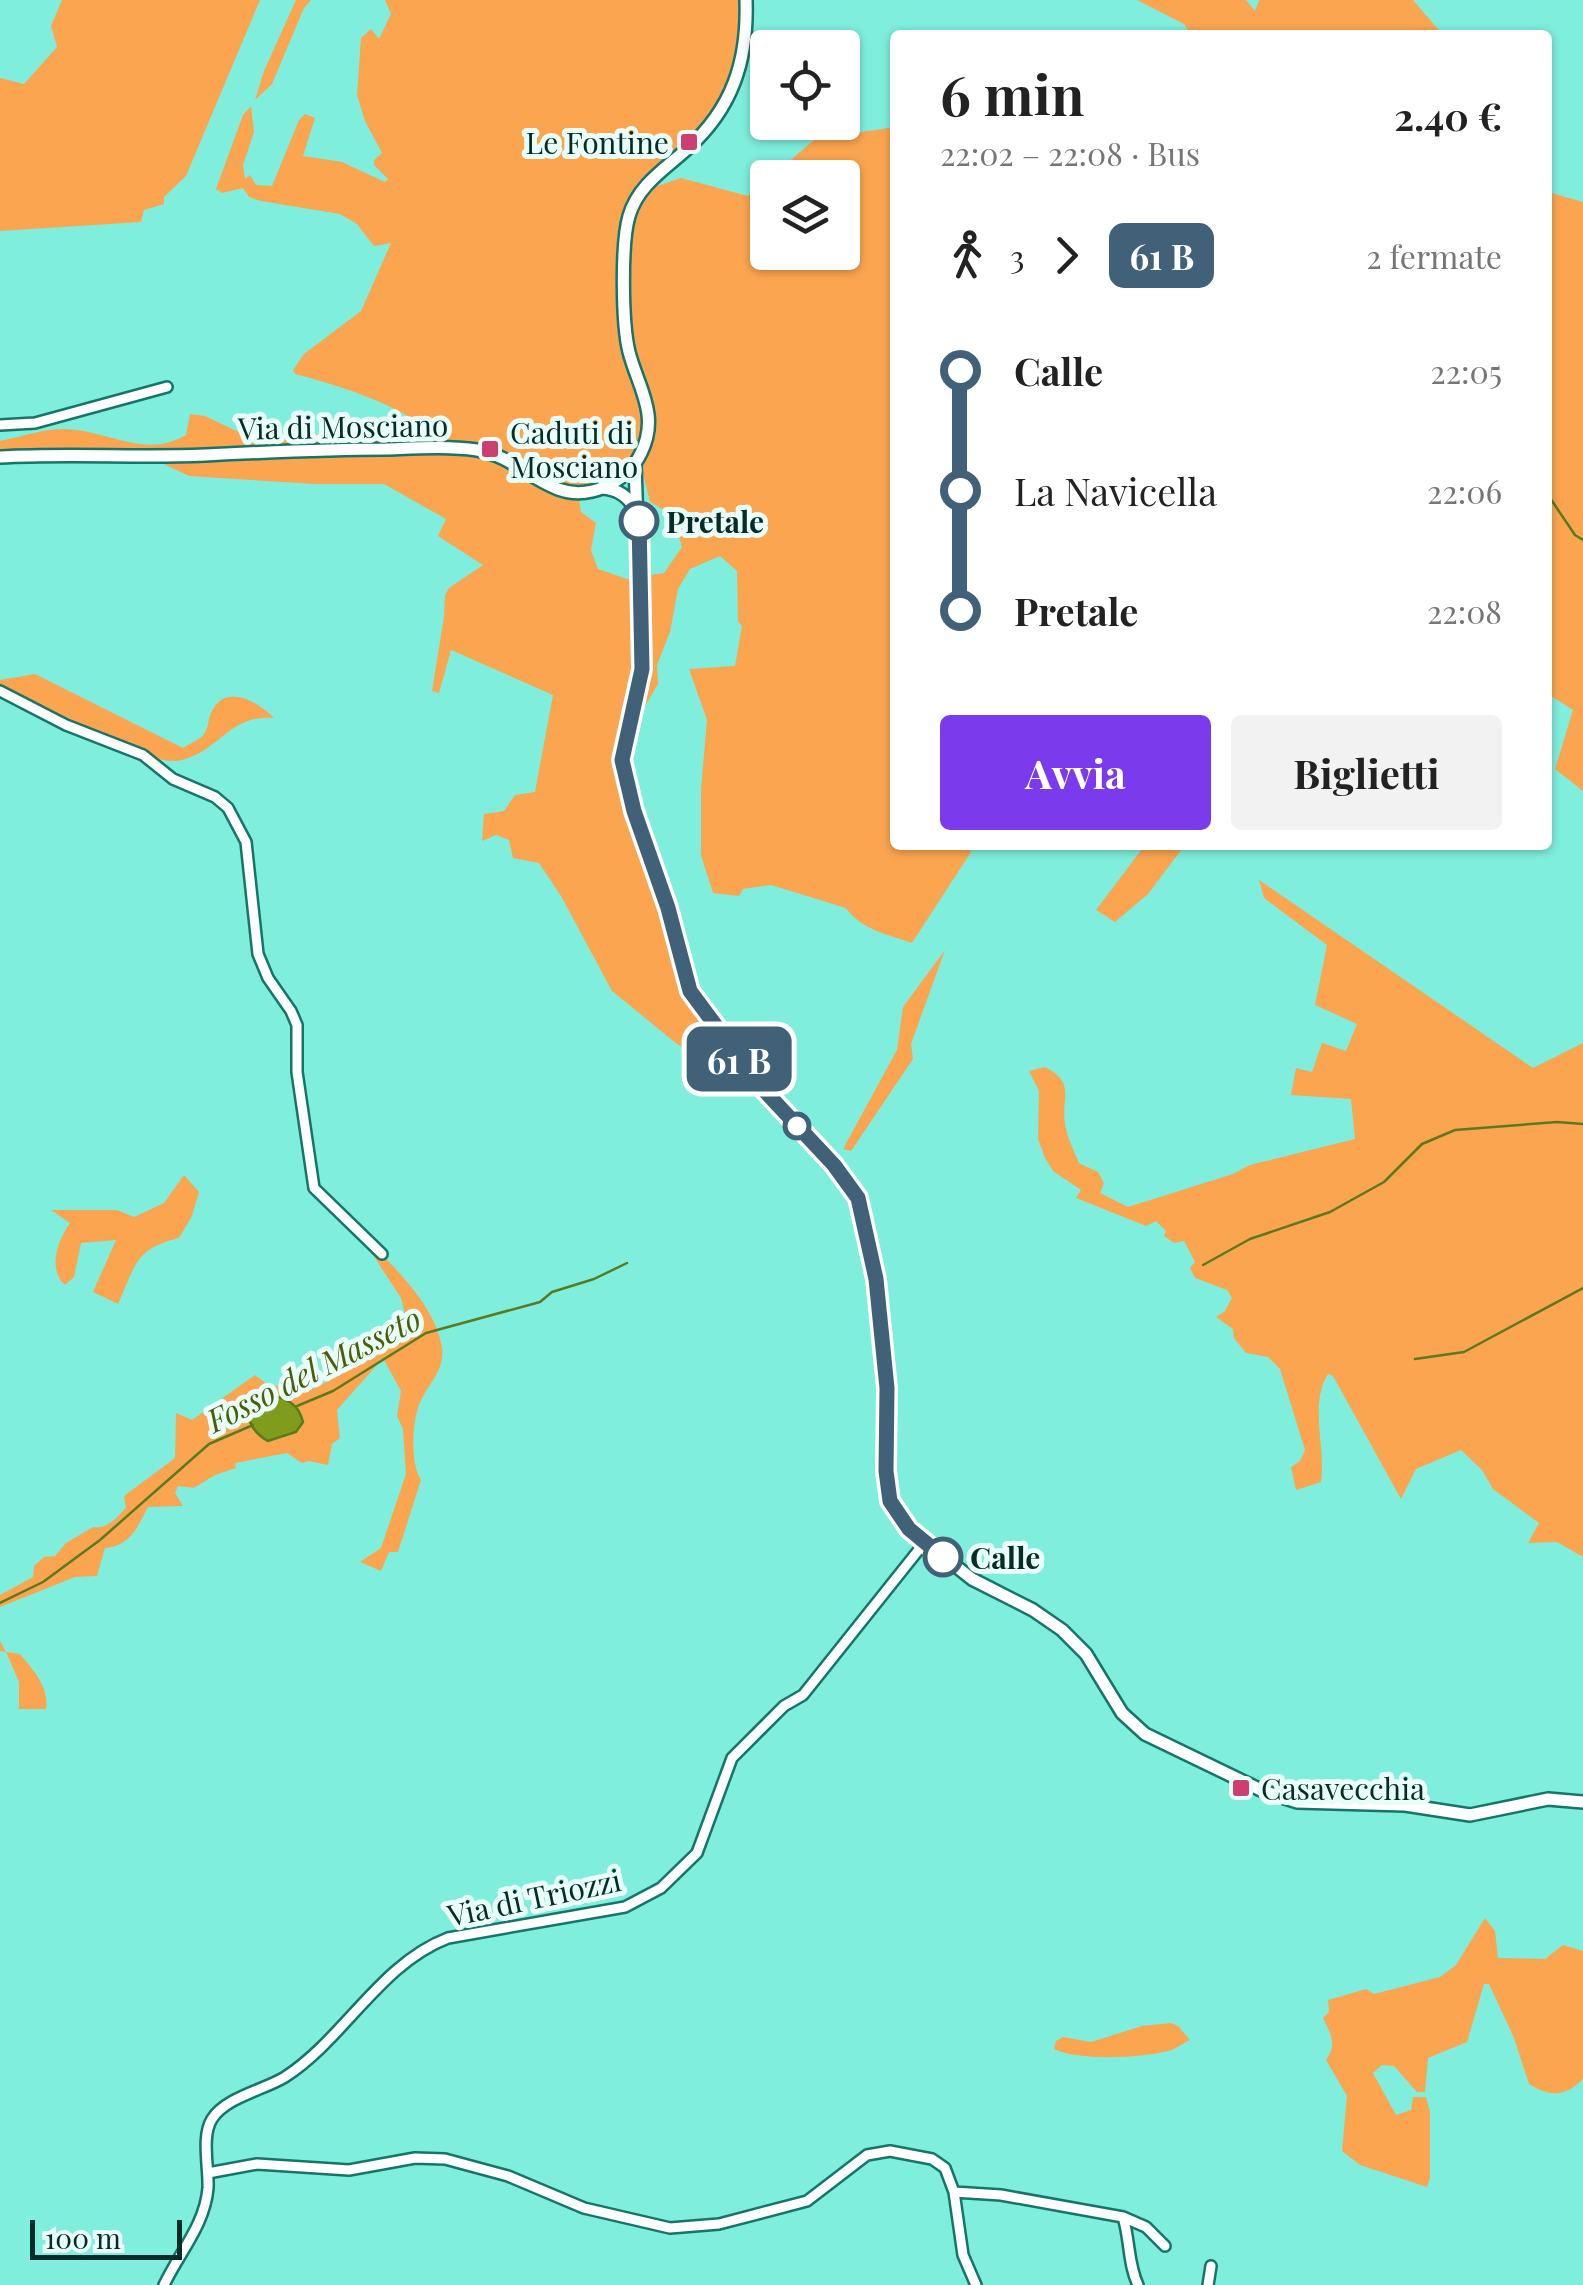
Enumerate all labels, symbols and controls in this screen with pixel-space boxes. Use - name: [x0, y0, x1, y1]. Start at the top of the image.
- map controls: [750, 30, 860, 270]
- button: locate: [750, 30, 860, 140]
- text: 6 min: [940, 56, 1085, 130]
- text: 2.40 €: [1394, 90, 1502, 141]
- place label: Le Fontine: [526, 122, 669, 162]
- marker: Le Fontine: [678, 131, 700, 153]
- text: 22:02 – 22:08 · Bus: [940, 131, 1200, 174]
- button: layers: [750, 160, 860, 270]
- icon: walk: [940, 228, 995, 283]
- icon: forward: [1039, 228, 1094, 283]
- text: 61 B: [1129, 232, 1194, 279]
- text: 3: [1010, 234, 1024, 277]
- text: 2 fermate: [1366, 234, 1502, 277]
- text: Calle: [1014, 345, 1103, 396]
- text: 22:05: [1430, 349, 1502, 392]
- street label: Via di Mosciano: [236, 404, 449, 448]
- place label: Caduti di Mosciano: [510, 412, 638, 486]
- marker: Caduti di Mosciano: [479, 438, 501, 460]
- text: La Navicella: [1014, 465, 1217, 516]
- text: 22:06: [1427, 469, 1502, 512]
- place label: Pretale: [666, 501, 764, 541]
- marker: Pretale: [620, 502, 658, 540]
- text: Pretale: [1014, 585, 1138, 636]
- text: 22:08: [1427, 589, 1502, 632]
- button: Avvia: [940, 715, 1211, 830]
- button: Biglietti: [1231, 715, 1502, 830]
- line badge: 61 B: [669, 1026, 809, 1092]
- text: 61 B: [707, 1036, 771, 1083]
- unlabelled marker: [784, 1113, 810, 1139]
- water label: Fosso del Masseto: [197, 1295, 428, 1442]
- place label: Calle: [970, 1537, 1040, 1577]
- marker: Calle: [924, 1538, 962, 1576]
- place label: Casavecchia: [1261, 1768, 1425, 1808]
- marker: Casavecchia: [1230, 1777, 1252, 1799]
- street label: Via di Triozzi: [443, 1859, 625, 1935]
- scale bar: [30, 2215, 182, 2260]
- text: 100 m: [45, 2219, 121, 2256]

